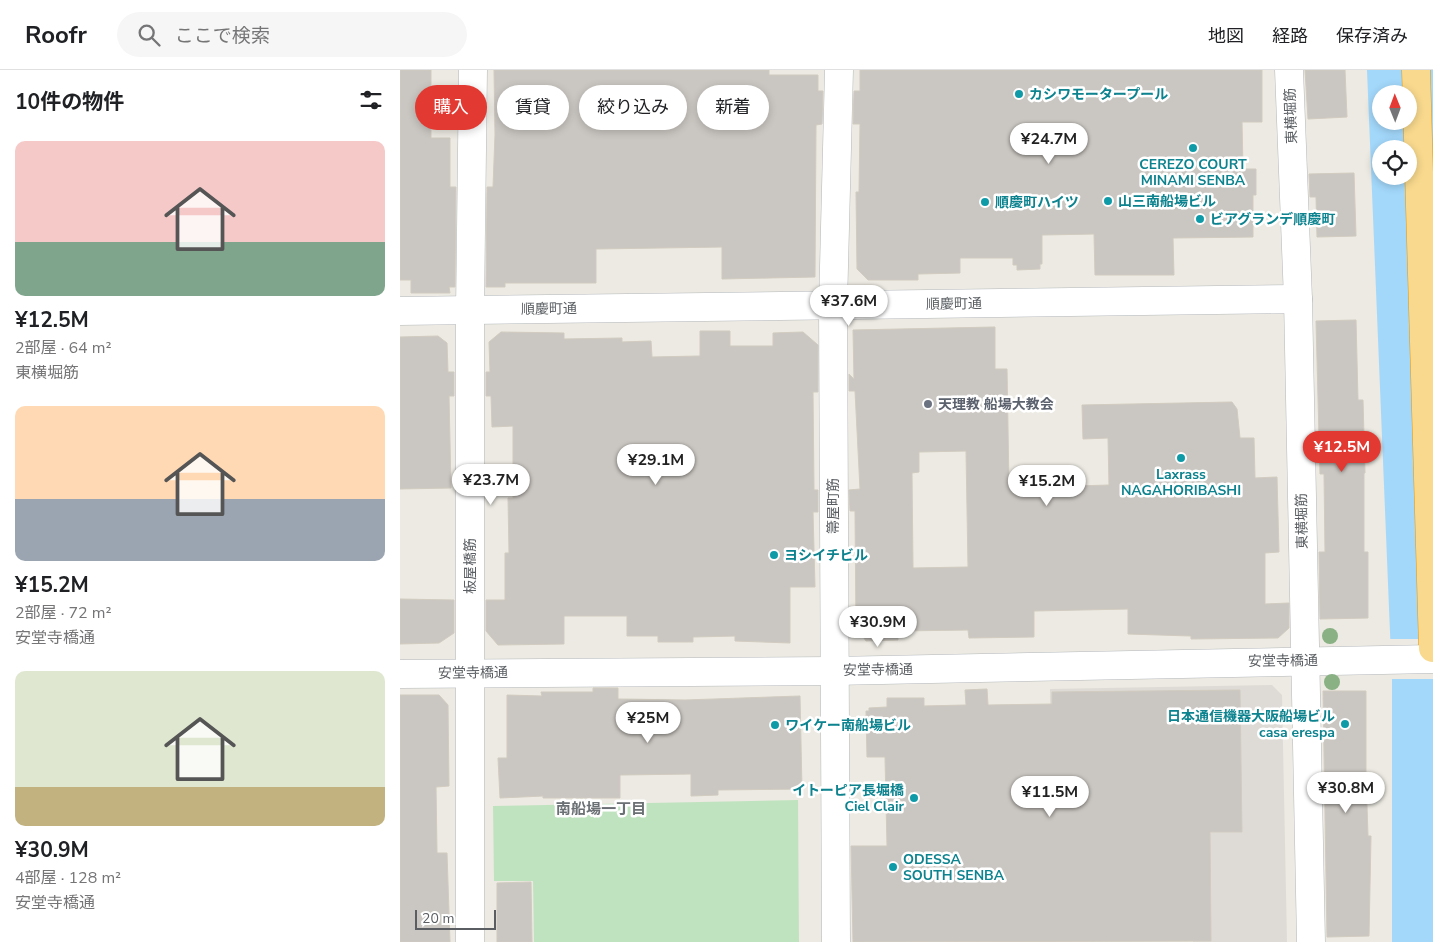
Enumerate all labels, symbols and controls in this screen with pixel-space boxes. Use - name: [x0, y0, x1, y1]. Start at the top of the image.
- search box: [117, 12, 467, 57]
- text: Roofr: [25, 19, 87, 51]
- icon: search: [135, 21, 163, 49]
- text: ここで検索: [175, 23, 270, 49]
- text: 地図: [1208, 24, 1244, 48]
- text: 経路: [1272, 24, 1308, 48]
- text: 保存済み: [1336, 24, 1408, 48]
- chip: 購入: [415, 85, 487, 130]
- chip: 賃貸: [497, 85, 569, 130]
- chip: 絞り込み: [579, 85, 687, 130]
- chip: 新着: [697, 85, 769, 130]
- place label: カシワモータープール: [1029, 85, 1168, 104]
- north arrow: [1372, 85, 1418, 130]
- map controls: [1372, 85, 1417, 185]
- icon: filters: [357, 86, 385, 114]
- text: 10件の物件: [15, 88, 124, 116]
- marker: カシワモータープール: [1013, 88, 1025, 100]
- street label: 東横堀筋: [1281, 88, 1301, 144]
- pin: ¥24.7M: [1008, 122, 1090, 165]
- text: ¥24.7M: [1021, 128, 1077, 150]
- button: locate: [1372, 140, 1417, 185]
- marker: CEREZO COURT MINAMI SENBA: [1187, 142, 1199, 154]
- place label: CEREZO COURT MINAMI SENBA: [1139, 155, 1247, 190]
- icon: home: [155, 174, 245, 264]
- place label: 山三南船場ビル: [1118, 192, 1216, 211]
- place label: 順慶町ハイツ: [995, 193, 1079, 212]
- marker: 山三南船場ビル: [1102, 195, 1114, 207]
- marker: 順慶町ハイツ: [979, 196, 991, 208]
- place label: ビアグランデ順慶町: [1210, 210, 1335, 229]
- marker: ビアグランデ順慶町: [1194, 213, 1206, 225]
- pin: ¥37.6M: [808, 284, 890, 327]
- text: ¥37.6M: [821, 290, 877, 312]
- street label: 順慶町通: [926, 294, 982, 314]
- street label: 順慶町通: [521, 299, 577, 319]
- text: ¥12.5M: [15, 306, 89, 334]
- text: 2部屋 · 64 m²: [15, 337, 112, 359]
- text: 東横堀筋: [15, 362, 79, 384]
- place label: 天理教 船場大教会: [938, 395, 1054, 414]
- marker: 天理教 船場大教会: [922, 398, 934, 410]
- pin: ¥12.5M: [1301, 430, 1383, 473]
- text: ¥12.5M: [1314, 436, 1370, 458]
- icon: home: [155, 439, 245, 529]
- pin: ¥29.1M: [615, 444, 697, 486]
- text: ¥29.1M: [628, 449, 684, 471]
- marker: Laxrass NAGAHORIBASHI: [1175, 452, 1187, 464]
- pin: ¥23.7M: [450, 464, 532, 506]
- pin: ¥15.2M: [1006, 464, 1088, 507]
- place label: Laxrass NAGAHORIBASHI: [1121, 465, 1241, 500]
- text: ¥23.7M: [463, 469, 519, 491]
- text: ¥15.2M: [1019, 470, 1075, 492]
- street label: 箒屋町筋: [824, 478, 843, 534]
- street label: 東横堀筋: [1292, 493, 1312, 549]
- street label: 板屋橋筋: [461, 538, 480, 594]
- place label: ヨシイチビル: [784, 546, 868, 565]
- marker: ヨシイチビル: [768, 549, 780, 561]
- text: ¥15.2M: [15, 571, 89, 599]
- text: 2部屋 · 72 m²: [15, 602, 112, 624]
- pin: ¥30.9M: [837, 606, 919, 648]
- text: ¥30.9M: [850, 611, 906, 633]
- text: 安堂寺橋通: [15, 627, 95, 649]
- street label: 安堂寺橋通: [1248, 651, 1318, 671]
- street label: 安堂寺橋通: [843, 660, 913, 680]
- street label: 安堂寺橋通: [438, 663, 508, 683]
- pin: ¥25M: [618, 702, 678, 744]
- icon: home: [155, 704, 245, 794]
- text: ¥25M: [627, 707, 669, 729]
- place label: 日本通信機器大阪船場ビル casa erespa: [1167, 707, 1335, 742]
- place label: ワイケー南船場ビル: [785, 716, 911, 735]
- marker: 日本通信機器大阪船場ビル casa erespa: [1339, 718, 1351, 730]
- marker: ワイケー南船場ビル: [769, 719, 781, 731]
- pin: ¥30.8M: [1305, 772, 1387, 814]
- pin: ¥11.5M: [1009, 776, 1091, 818]
- text: ¥30.8M: [1318, 777, 1374, 799]
- place label: イトーピア長堀橋 Ciel Clair: [792, 781, 905, 816]
- text: ¥11.5M: [1022, 781, 1078, 803]
- marker: イトーピア長堀橋 Ciel Clair: [908, 792, 920, 804]
- district label: 南船場一丁目: [556, 799, 646, 819]
- text: ¥30.9M: [15, 836, 89, 864]
- place label: ODESSA SOUTH SENBA: [903, 850, 1005, 885]
- marker: ODESSA SOUTH SENBA: [887, 861, 899, 873]
- text: 4部屋 · 128 m²: [15, 867, 121, 889]
- text: 安堂寺橋通: [15, 892, 95, 914]
- scale bar: [415, 907, 496, 930]
- text: 20 m: [422, 909, 454, 928]

